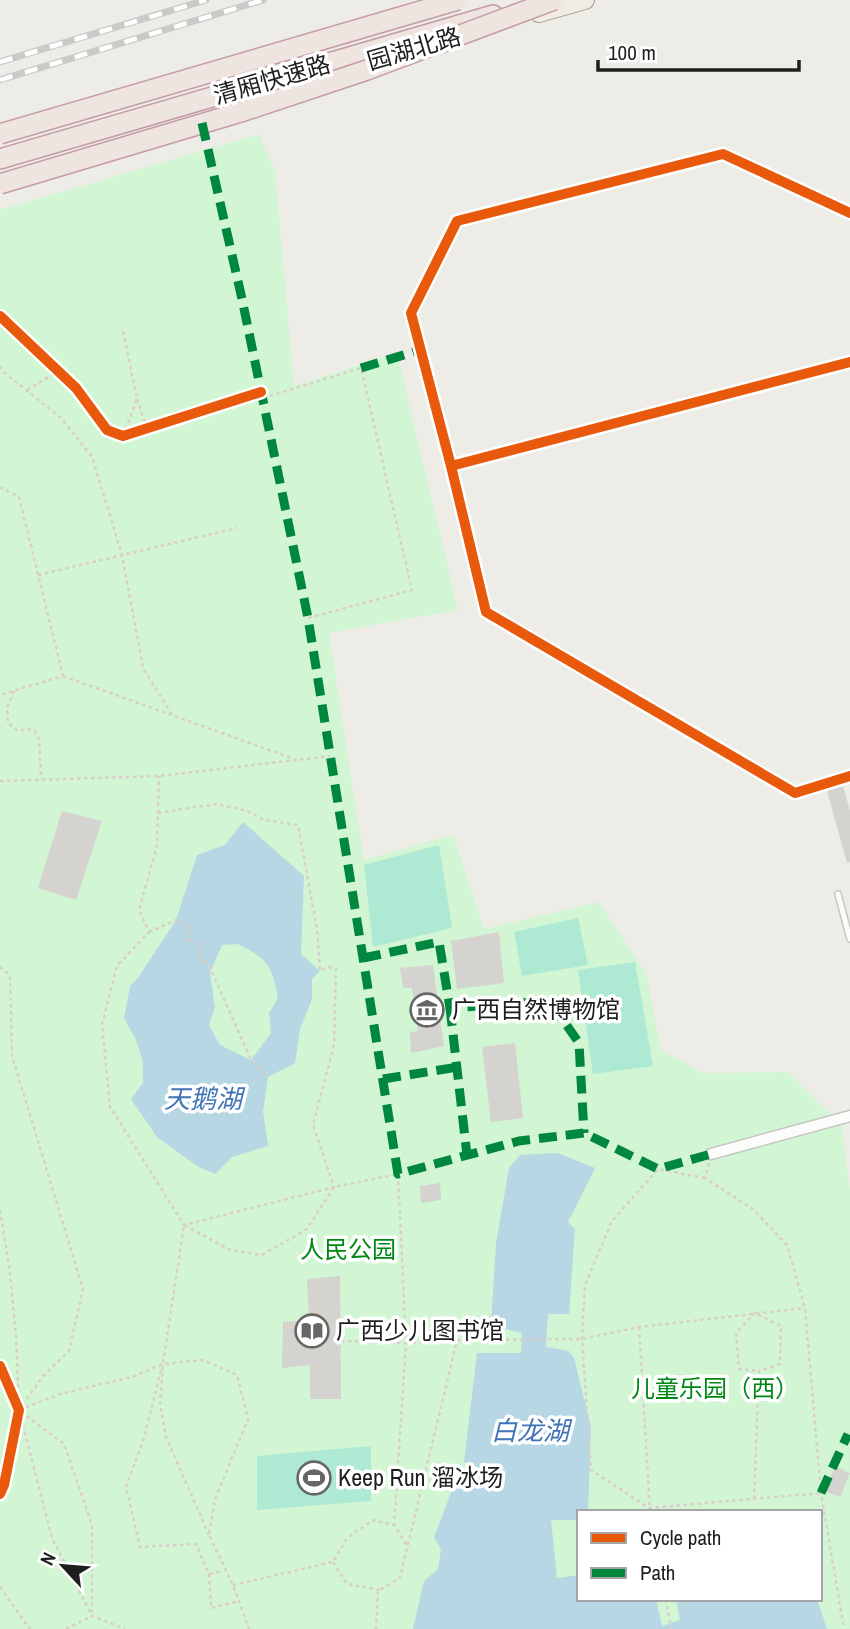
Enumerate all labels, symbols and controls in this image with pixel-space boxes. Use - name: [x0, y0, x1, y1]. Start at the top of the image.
- street label: 园湖北路: [363, 19, 464, 77]
- scale bar: [598, 28, 799, 72]
- text: 100 m: [608, 38, 656, 67]
- street label: 清厢快速路: [210, 47, 334, 111]
- museum icon: 广西自然博物馆: [408, 991, 446, 1029]
- place label: 广西自然博物馆: [452, 993, 620, 1025]
- water label: 天鹅湖: [164, 1081, 246, 1116]
- park label: 人民公园: [300, 1233, 396, 1265]
- library icon: 广西少儿图书馆: [293, 1312, 331, 1350]
- place label: 广西少儿图书馆: [336, 1314, 504, 1346]
- park label: 儿童乐园（西）: [631, 1372, 799, 1404]
- water label: 白龙湖: [491, 1413, 573, 1448]
- sports icon: Keep Run 溜冰场: [295, 1459, 333, 1497]
- place label: Keep Run 溜冰场: [338, 1461, 503, 1493]
- legend: [577, 1510, 822, 1601]
- text: Cycle path: [640, 1523, 721, 1552]
- north arrow: [28, 1531, 98, 1601]
- text: N: [34, 1548, 62, 1569]
- text: Path: [640, 1558, 675, 1587]

